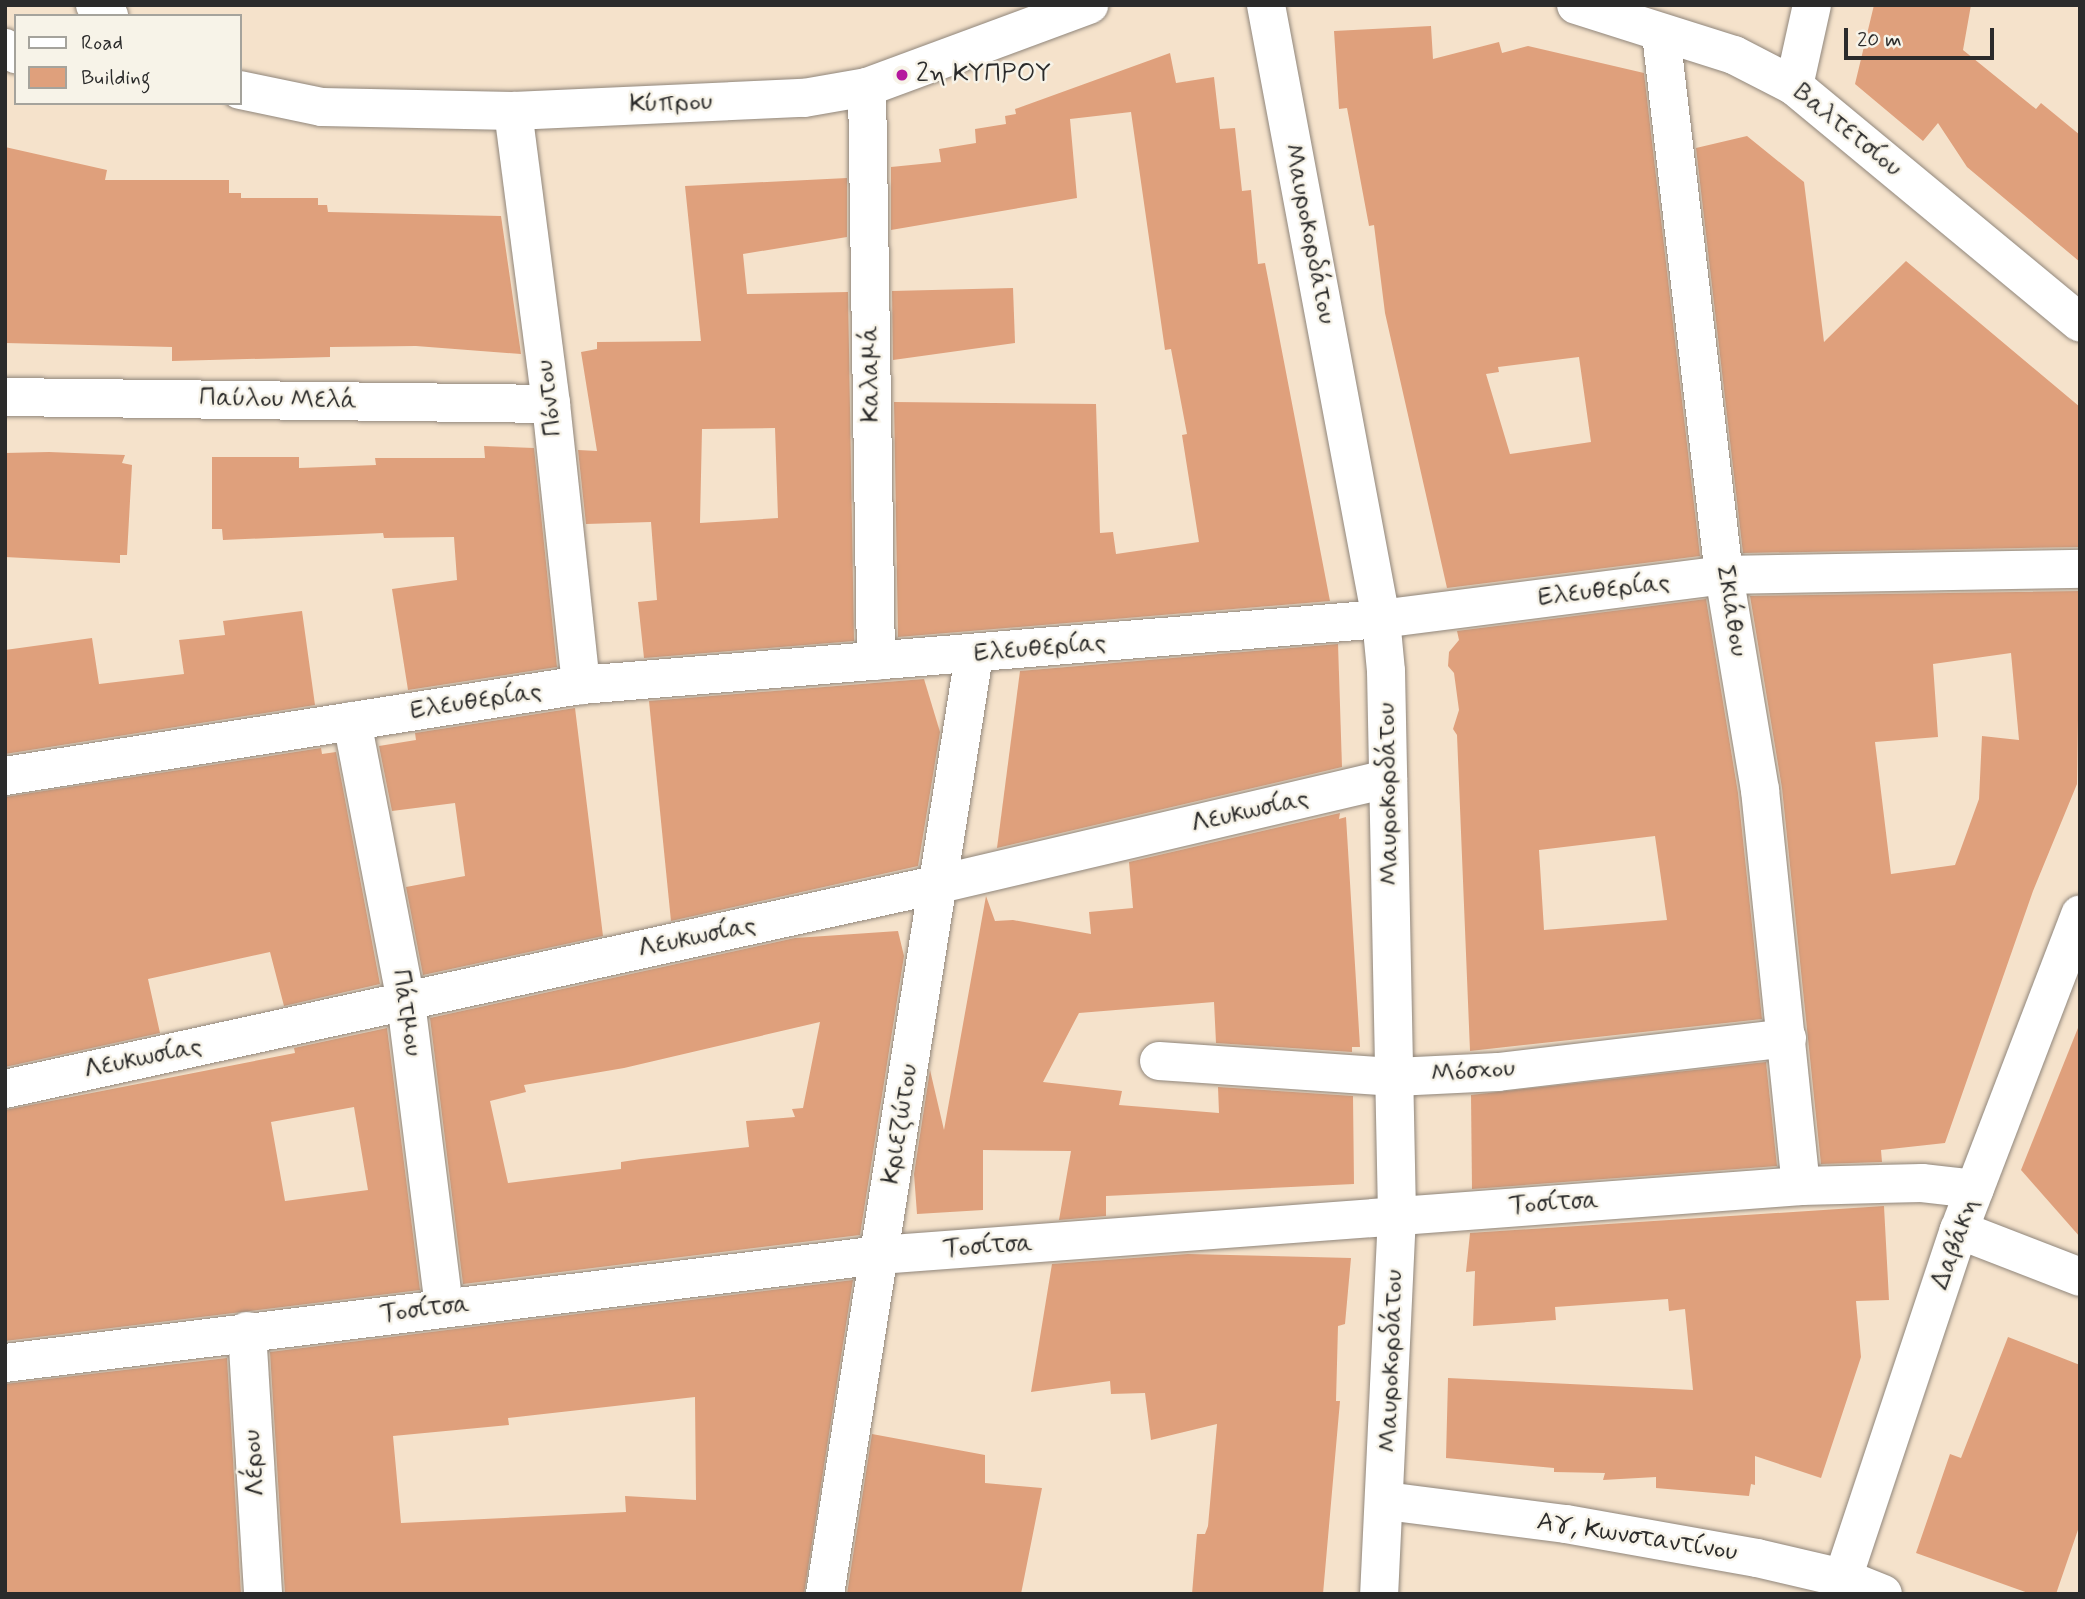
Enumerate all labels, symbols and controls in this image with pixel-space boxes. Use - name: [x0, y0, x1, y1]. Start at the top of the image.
- legend: [14, 14, 242, 105]
- scale bar: [1847, 14, 1997, 58]
- text: 20 m: [1857, 26, 1902, 54]
- text: Road: [81, 29, 123, 57]
- place label: 2η ΚΥΠΡΟΥ: [916, 59, 1051, 91]
- text: Building: [81, 64, 151, 92]
- marker: 2η ΚΥΠΡΟΥ: [894, 67, 910, 83]
- street label: Βαλτετσίου: [1786, 78, 1908, 184]
- street label: Κύπρου: [629, 87, 713, 121]
- street label: Μαυροκορδάτου: [1276, 141, 1342, 327]
- street label: Καλαμά: [855, 325, 887, 423]
- street label: Πόντου: [530, 358, 570, 438]
- street label: Παύλου Μελά: [199, 383, 357, 417]
- street label: Σκιάθου: [1708, 563, 1754, 659]
- street label: Ελευθερίας: [1536, 567, 1672, 615]
- street label: Ελευθερίας: [973, 628, 1107, 670]
- street label: Ελευθερίας: [408, 676, 544, 728]
- street label: Μαυροκορδάτου: [1372, 702, 1406, 886]
- street label: Λευκωσίας: [1188, 783, 1312, 841]
- street label: Λευκωσίας: [635, 910, 759, 966]
- street label: Πάτμου: [384, 967, 428, 1059]
- street label: Λευκωσίας: [81, 1031, 205, 1087]
- street label: Μόσχου: [1430, 1054, 1516, 1090]
- street label: Κριεζώτου: [876, 1062, 926, 1186]
- street label: Τοσίτσα: [1508, 1185, 1600, 1223]
- street label: Δαβάκη: [1925, 1194, 1987, 1294]
- street label: Τοσίτσα: [942, 1228, 1034, 1266]
- street label: Μαυροκορδάτου: [1373, 1269, 1411, 1453]
- street label: Τοσίτσα: [378, 1289, 472, 1331]
- street label: Λέρου: [237, 1428, 273, 1498]
- street label: Αγ, Κωνσταντίνου: [1535, 1507, 1739, 1569]

